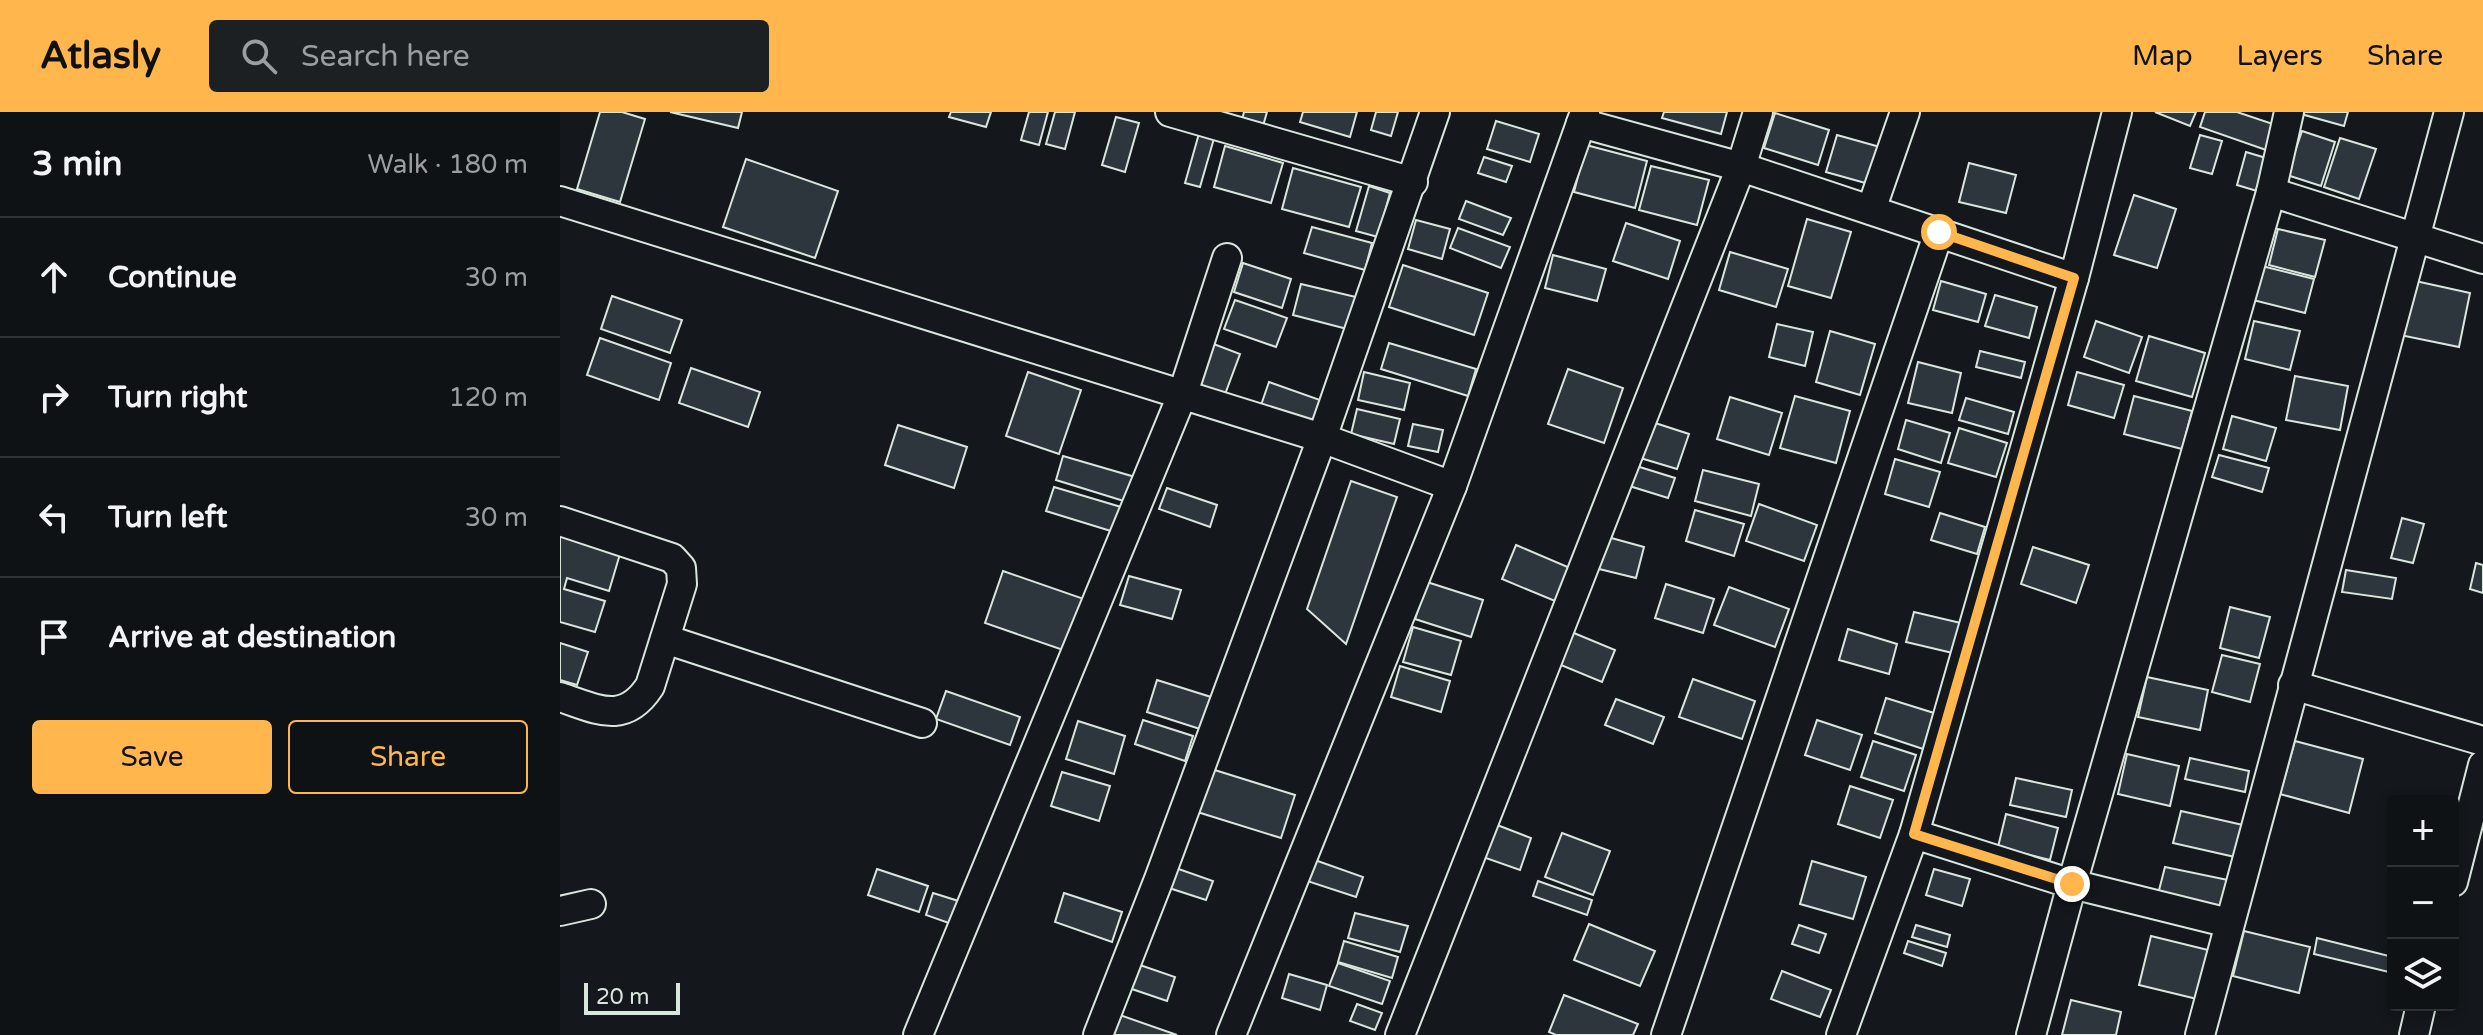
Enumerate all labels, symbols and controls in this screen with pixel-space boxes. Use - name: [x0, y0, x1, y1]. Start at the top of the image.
- search box: [209, 20, 769, 92]
- text: Atlasly: [40, 33, 161, 79]
- icon: search: [237, 34, 281, 78]
- text: Search here: [301, 38, 470, 75]
- text: Map: [2132, 39, 2193, 73]
- text: Layers: [2237, 39, 2323, 73]
- text: Share: [2367, 39, 2443, 73]
- text: 3 min: [32, 144, 123, 185]
- text: Walk · 180 m: [368, 149, 528, 180]
- route start: [1921, 214, 1957, 250]
- icon: ahead: [32, 255, 76, 299]
- text: Continue: [108, 259, 237, 296]
- text: 30 m: [465, 262, 528, 293]
- icon: right: [32, 375, 76, 419]
- text: Turn right: [108, 379, 248, 416]
- text: 120 m: [448, 382, 528, 413]
- icon: left: [32, 495, 76, 539]
- text: Turn left: [108, 499, 227, 536]
- text: 30 m: [465, 502, 528, 533]
- icon: arrive: [32, 615, 76, 659]
- text: Arrive at destination: [108, 619, 396, 656]
- button: Save: [32, 720, 272, 794]
- button: Share: [288, 720, 528, 794]
- map controls: [2387, 795, 2459, 1011]
- button: +: [2387, 795, 2459, 867]
- route end: [2054, 866, 2090, 902]
- button: −: [2387, 867, 2459, 939]
- button: layers: [2387, 939, 2459, 1011]
- scale bar: [584, 979, 680, 1015]
- text: 20 m: [596, 984, 650, 1010]

